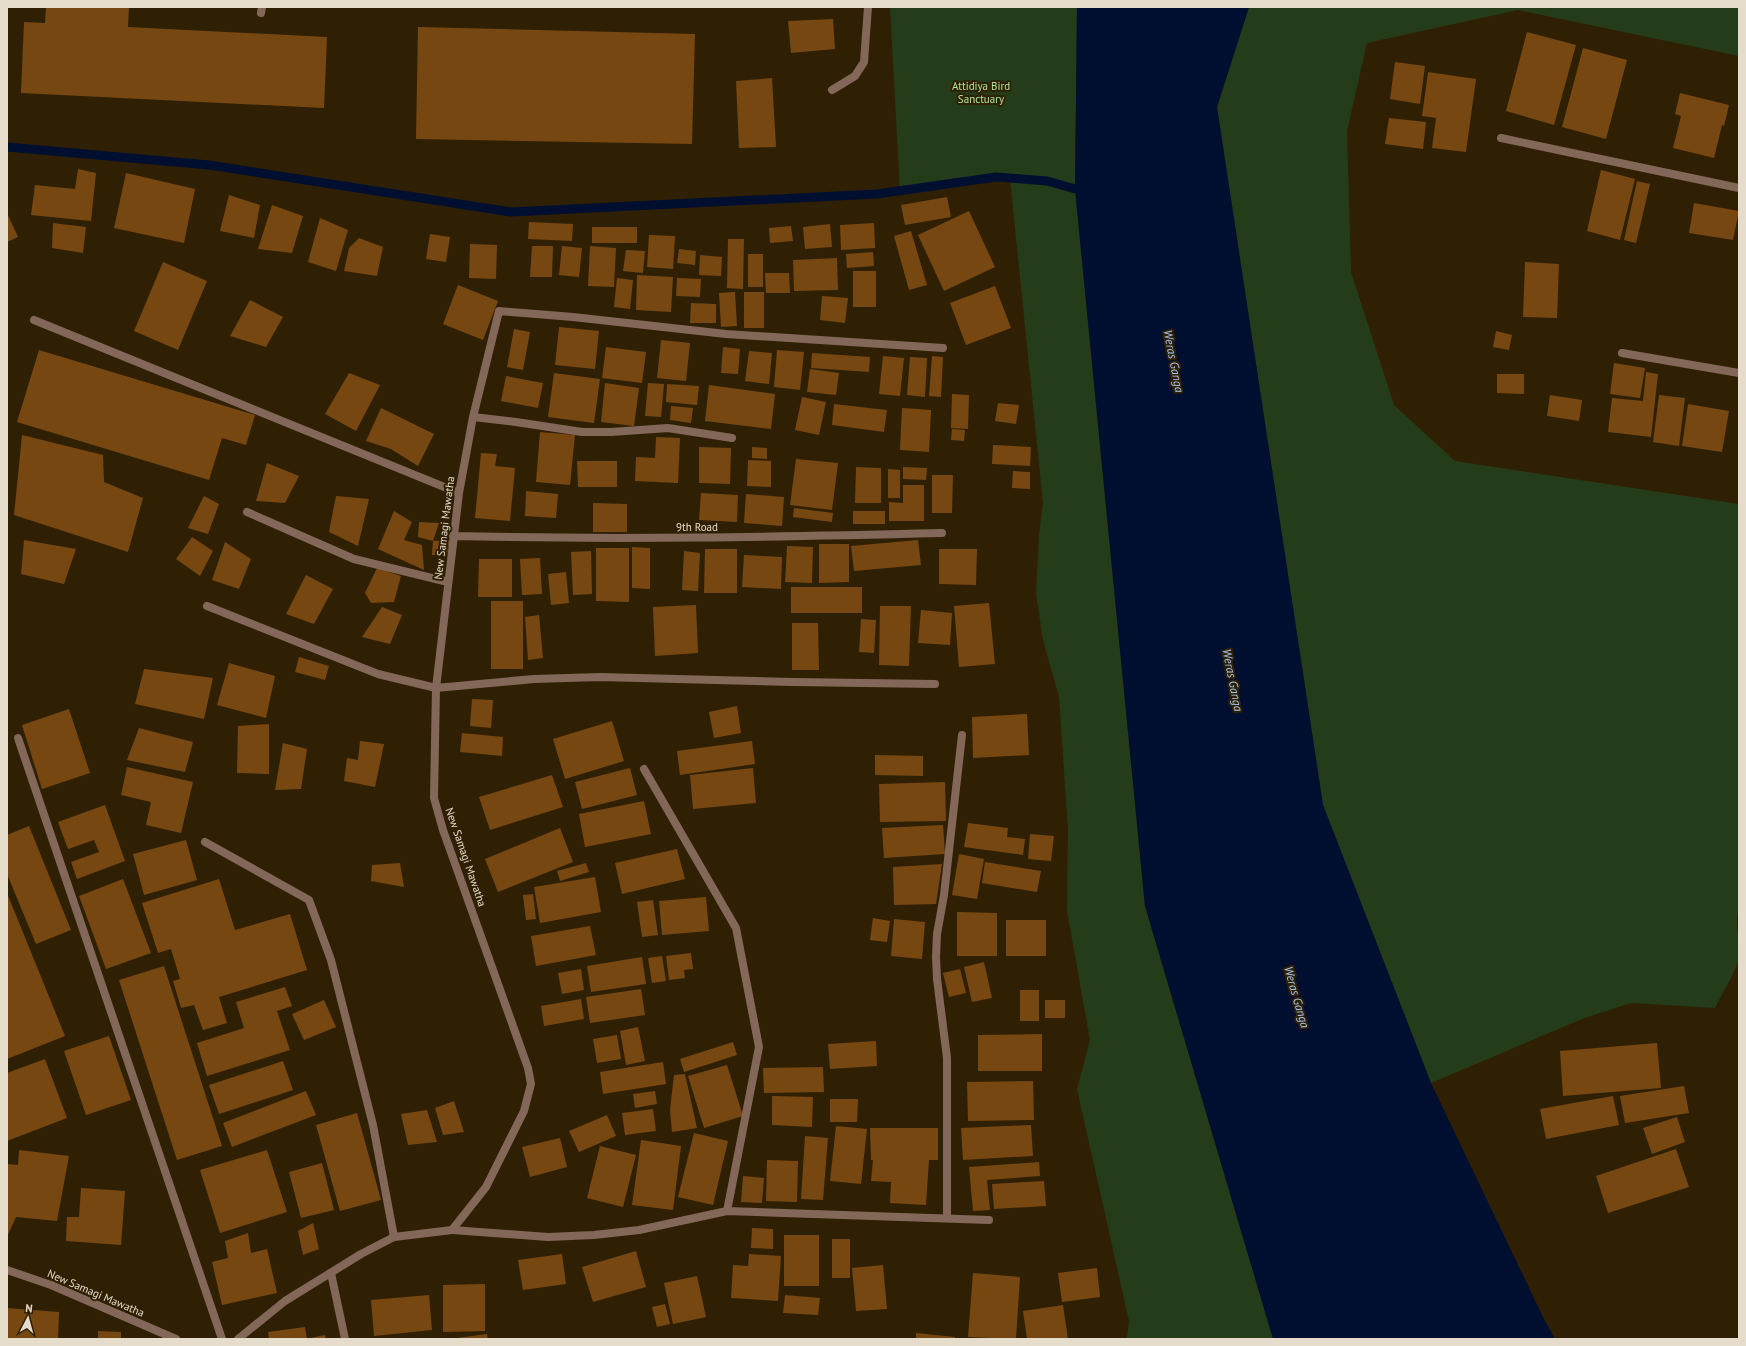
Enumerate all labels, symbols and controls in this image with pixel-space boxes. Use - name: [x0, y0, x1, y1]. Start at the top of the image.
- park label: Attidiya Bird Sanctuary: [952, 79, 1010, 106]
- water label: Weras Ganga: [1161, 328, 1187, 394]
- street label: New Samagi Mawatha: [431, 476, 457, 580]
- street label: 9th Road: [676, 520, 718, 534]
- water label: Weras Ganga: [1220, 647, 1246, 713]
- street label: New Samagi Mawatha: [442, 806, 490, 908]
- water label: Weras Ganga: [1281, 964, 1313, 1030]
- street label: New Samagi Mawatha: [45, 1266, 147, 1320]
- north arrow: [8, 1298, 48, 1338]
- text: N: [25, 1301, 33, 1315]

